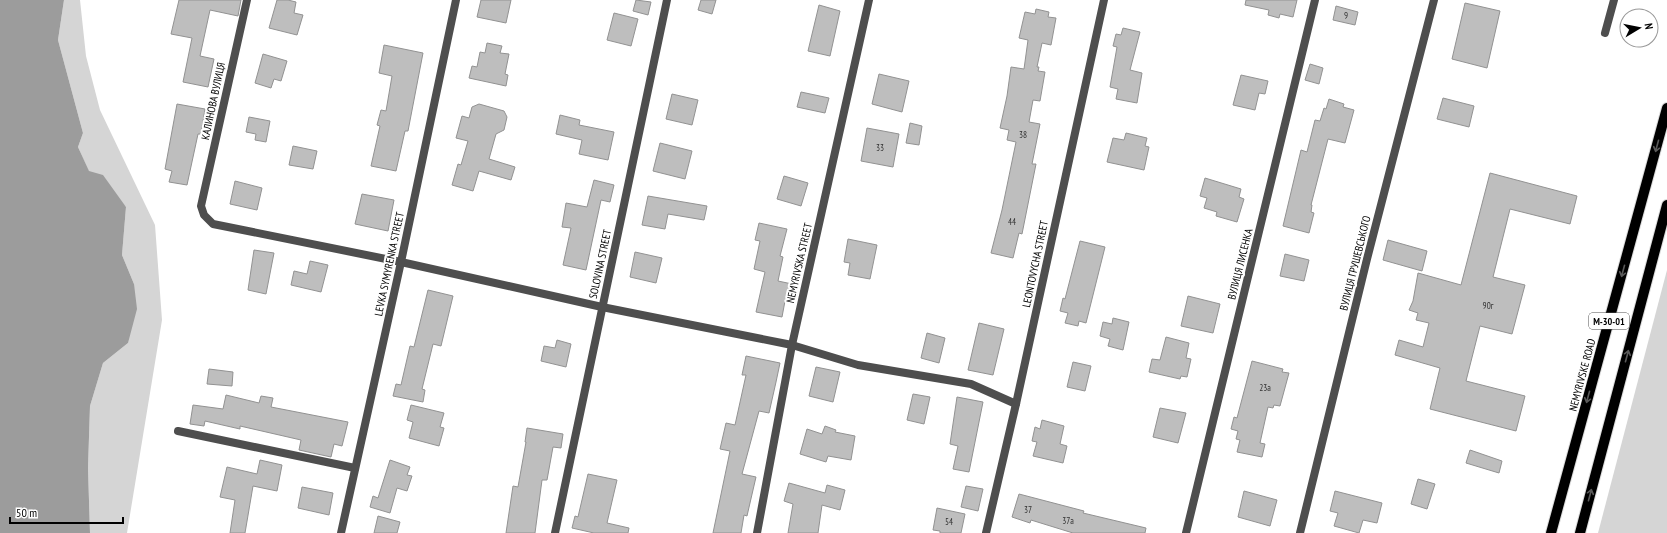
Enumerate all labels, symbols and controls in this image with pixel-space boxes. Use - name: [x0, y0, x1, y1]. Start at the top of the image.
- north arrow: [1619, 8, 1659, 48]
- house number: 9: [1344, 10, 1348, 21]
- text: N: [1641, 22, 1656, 30]
- street label: КАЛИНОВА ВУЛИЦЯ: [198, 61, 228, 141]
- house number: 38: [1019, 129, 1027, 140]
- one-way arrow: [1653, 139, 1660, 152]
- house number: 33: [876, 142, 884, 153]
- street label: LEVKA SYMYRENKA STREET: [371, 211, 407, 317]
- street label: ВУЛИЦЯ ГРУШЕВСЬКОГО: [1336, 214, 1374, 312]
- house number: 44: [1008, 216, 1016, 227]
- street label: LEONTOVYCHA STREET: [1019, 219, 1051, 309]
- street label: NEMYRIVSKA STREET: [783, 221, 815, 304]
- street label: ВУЛИЦЯ ЛИСЕНКА: [1224, 226, 1256, 301]
- street label: SOLOVINA STREET: [586, 228, 614, 300]
- one-way arrow: [1618, 265, 1626, 278]
- house number: 90г: [1483, 300, 1494, 311]
- road number: М-30-01: [1589, 313, 1629, 329]
- street label: NEMYRIVSKE ROAD: [1566, 337, 1598, 413]
- one-way arrow: [1624, 350, 1631, 363]
- house number: 23а: [1259, 382, 1271, 393]
- one-way arrow: [1584, 390, 1591, 403]
- one-way arrow: [1587, 489, 1595, 502]
- scale bar: [10, 499, 123, 525]
- house number: 37: [1024, 504, 1032, 515]
- text: 50 m: [16, 505, 37, 520]
- house number: 37а: [1062, 515, 1074, 526]
- house number: 54: [945, 516, 953, 527]

